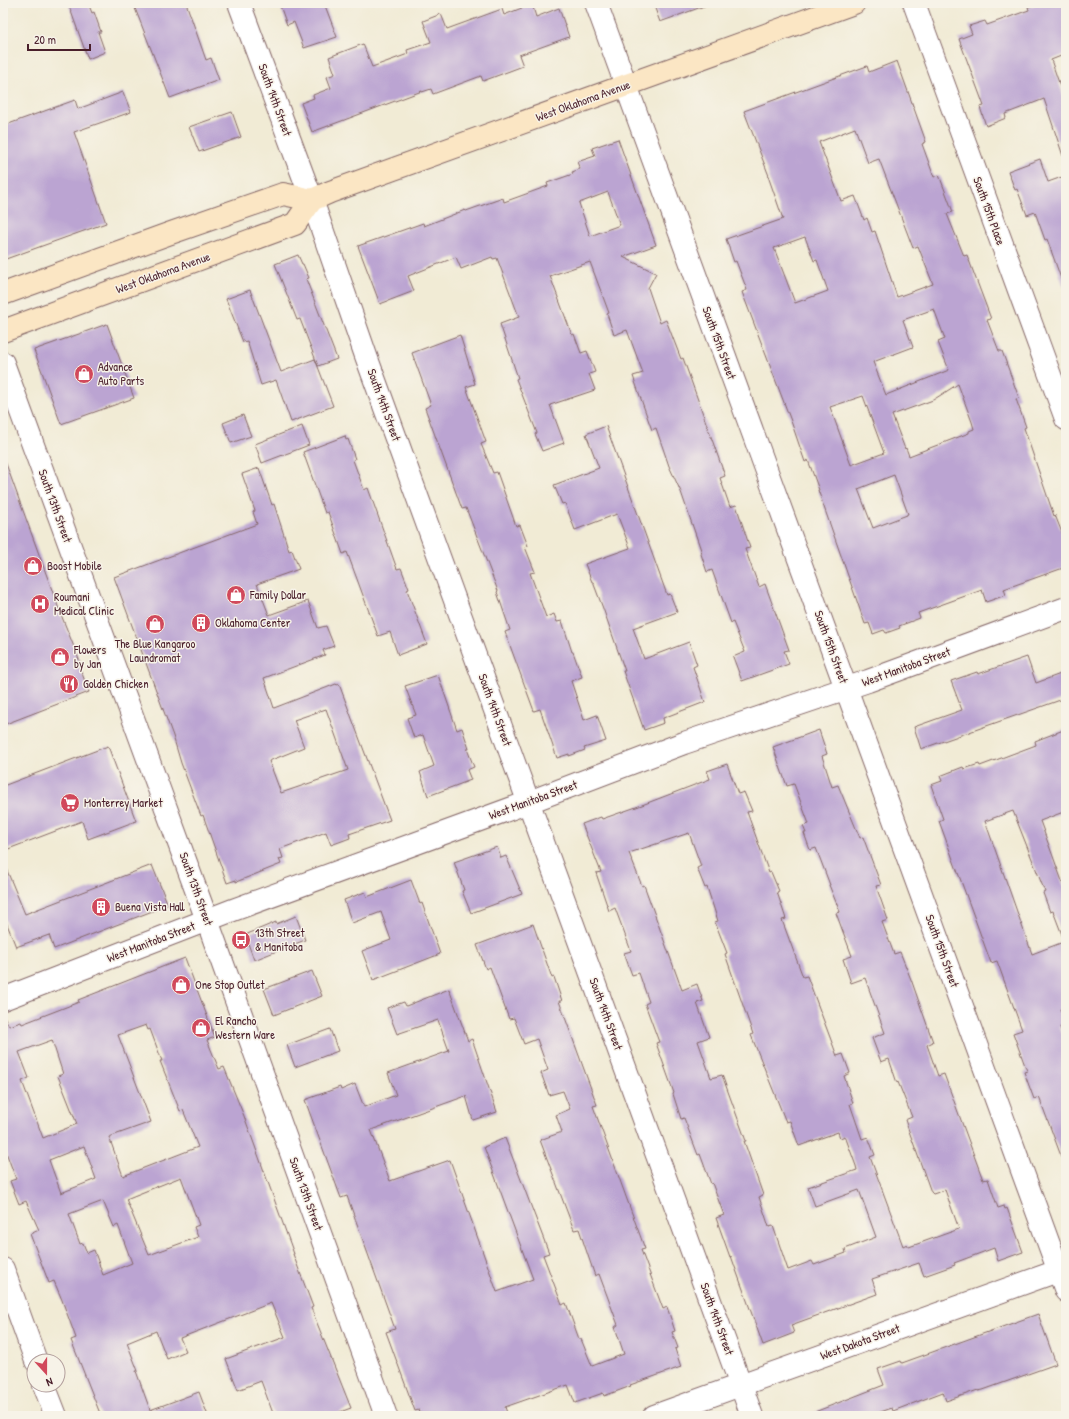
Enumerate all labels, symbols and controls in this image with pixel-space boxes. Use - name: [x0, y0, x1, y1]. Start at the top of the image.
- scale bar: [28, 26, 90, 52]
- text: 20 m: [34, 31, 56, 48]
- street label: South 14th Street: [255, 61, 297, 139]
- street label: West Oklahoma Avenue: [533, 76, 633, 125]
- street label: South 15th Place: [969, 174, 1010, 248]
- street label: West Oklahoma Avenue: [113, 248, 213, 297]
- street label: South 15th Street: [698, 304, 741, 382]
- place label: Advance Auto Parts: [98, 358, 145, 389]
- shop icon: Advance Auto Parts: [73, 363, 95, 385]
- street label: South 14th Street: [364, 366, 406, 444]
- street label: South 13th Street: [34, 467, 77, 546]
- shop icon: Boost Mobile: [22, 555, 44, 577]
- place label: Boost Mobile: [47, 557, 102, 574]
- shop icon: Family Dollar: [225, 584, 247, 606]
- place label: Family Dollar: [249, 586, 306, 603]
- place label: Roumani Medical Clinic: [54, 588, 114, 619]
- hospital icon: Roumani Medical Clinic: [29, 593, 51, 615]
- street label: South 15th Street: [810, 608, 853, 686]
- building icon: Oklahoma Center: [190, 612, 212, 634]
- shop icon: The Blue Kangaroo Laundromat: [144, 613, 166, 635]
- place label: Oklahoma Center: [215, 614, 291, 631]
- place label: The Blue Kangaroo Laundromat: [115, 635, 195, 666]
- place label: Flowers by Jan: [73, 641, 106, 672]
- street label: West Manitoba Street: [859, 642, 953, 690]
- shop icon: Flowers by Jan: [49, 646, 71, 668]
- street label: South 14th Street: [475, 671, 517, 749]
- restaurant icon: Golden Chicken: [58, 673, 80, 695]
- place label: Golden Chicken: [83, 675, 149, 692]
- street label: West Manitoba Street: [486, 775, 580, 823]
- supermarket icon: Monterrey Market: [59, 792, 81, 814]
- place label: Monterrey Market: [84, 794, 163, 811]
- street label: South 13th Street: [175, 850, 218, 929]
- building icon: Buena Vista Hall: [90, 896, 112, 918]
- place label: Buena Vista Hall: [115, 898, 186, 915]
- street label: South 15th Street: [921, 912, 964, 990]
- street label: West Manitoba Street: [104, 917, 198, 966]
- place label: 13th Street & Manitoba: [255, 924, 305, 955]
- bus stop icon: 13th Street & Manitoba: [230, 929, 252, 951]
- shop icon: One Stop Outlet: [170, 974, 192, 996]
- street label: South 14th Street: [586, 975, 628, 1053]
- place label: One Stop Outlet: [195, 976, 266, 993]
- place label: El Rancho Western Ware: [215, 1012, 275, 1043]
- shop icon: El Rancho Western Ware: [190, 1017, 212, 1039]
- street label: South 13th Street: [285, 1155, 328, 1234]
- street label: South 14th Street: [697, 1280, 739, 1358]
- street label: West Dakota Street: [818, 1319, 903, 1364]
- north arrow: [26, 1353, 66, 1393]
- text: N: [44, 1375, 55, 1390]

